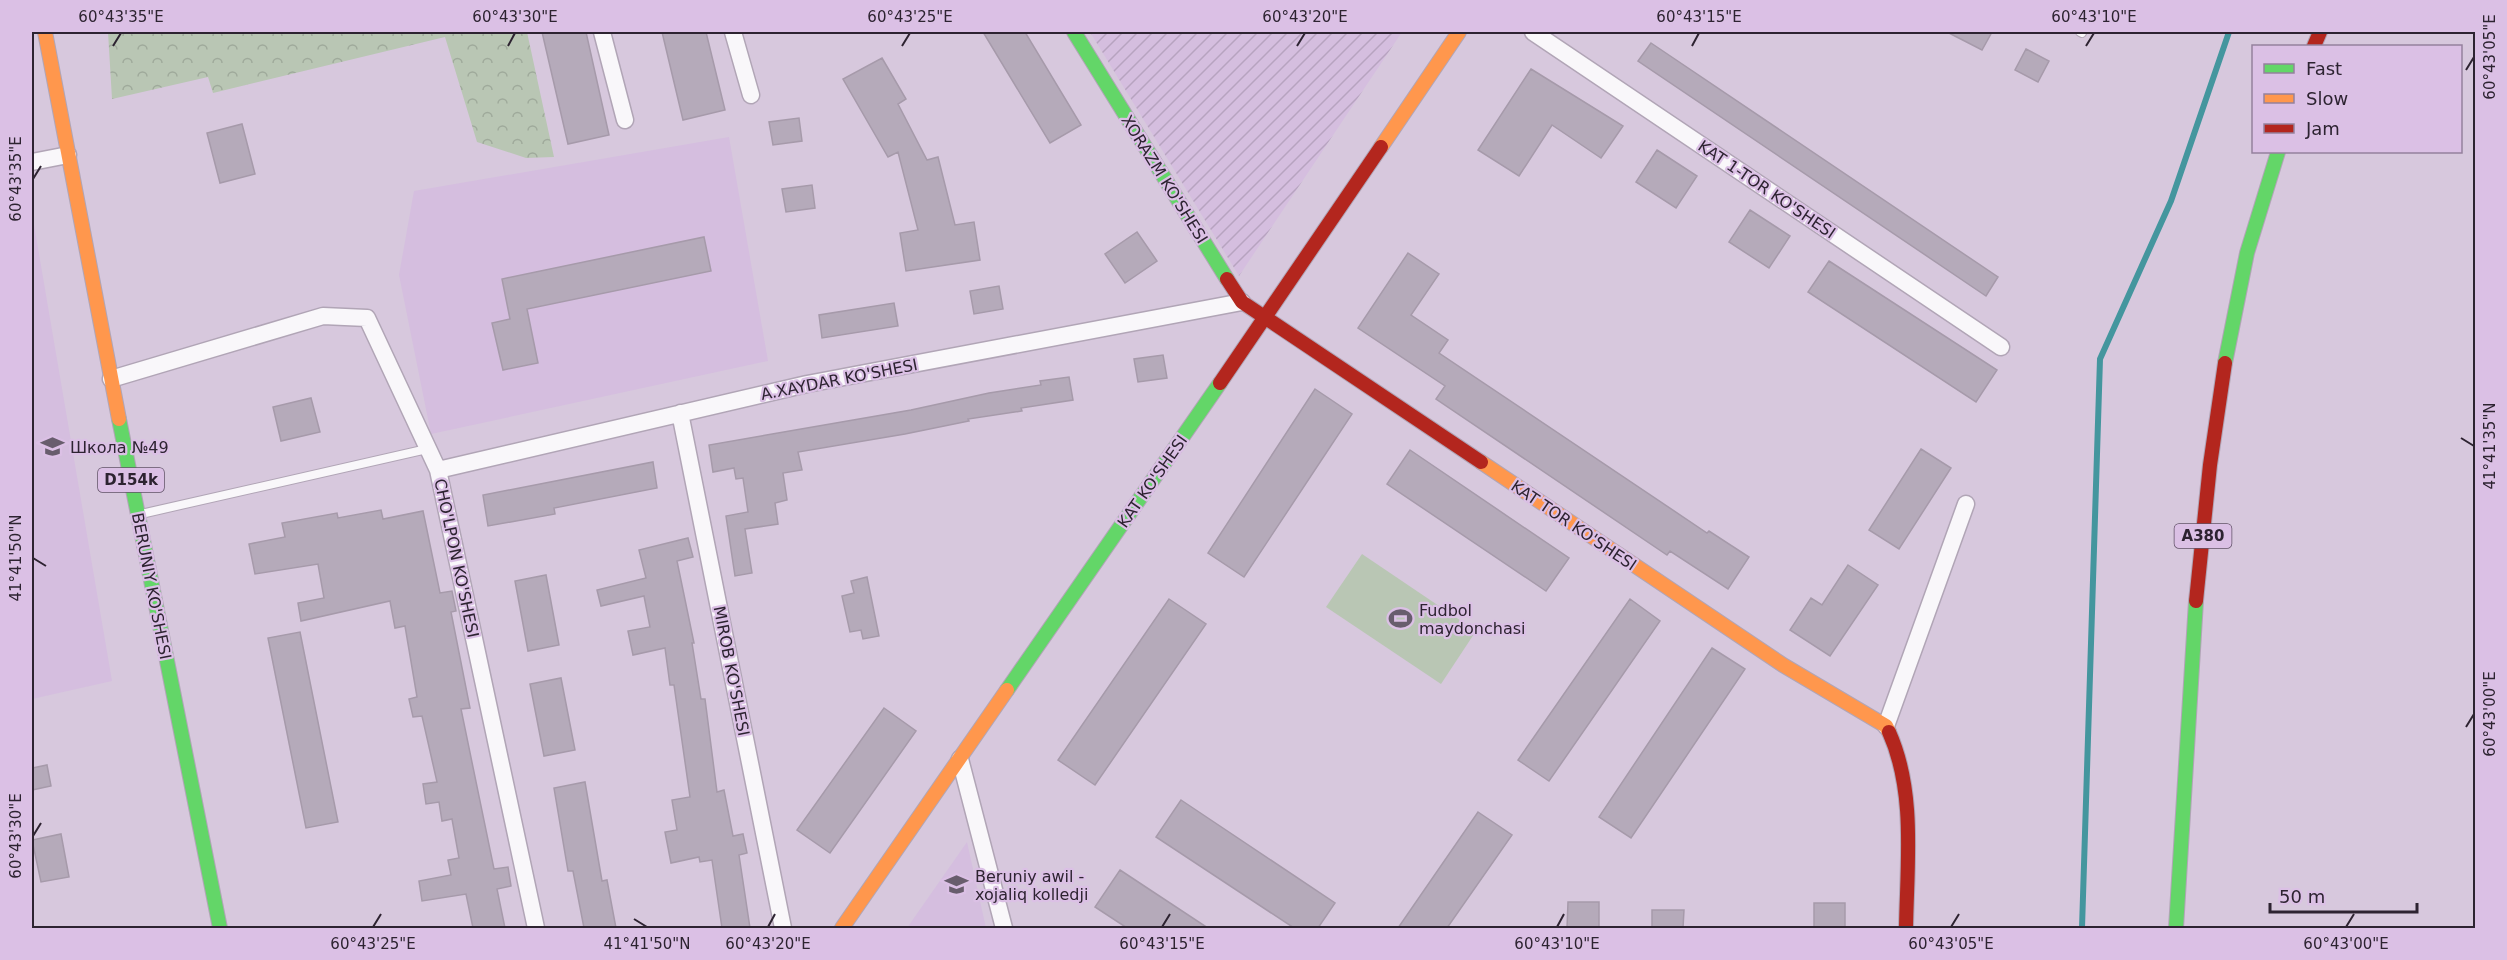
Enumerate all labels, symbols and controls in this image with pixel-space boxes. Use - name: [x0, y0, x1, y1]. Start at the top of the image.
- text: 60°43'35"E: [78, 8, 164, 26]
- text: 60°43'30"E: [472, 8, 558, 26]
- text: 60°43'25"E: [867, 8, 953, 26]
- text: 60°43'20"E: [1262, 8, 1348, 26]
- text: 60°43'15"E: [1656, 8, 1742, 26]
- text: 60°43'10"E: [2051, 8, 2137, 26]
- text: 60°43'05"E: [2481, 14, 2499, 100]
- legend: [2252, 45, 2462, 153]
- text: Fast: [2306, 58, 2342, 79]
- text: Slow: [2306, 88, 2348, 109]
- street label: XORAZM KO'SHESI: [1117, 112, 1212, 247]
- text: Jam: [2305, 118, 2340, 139]
- text: 60°43'35"E: [7, 136, 25, 222]
- street label: KAT 1-TOR KO'SHESI: [1694, 136, 1839, 242]
- street label: A.XAYDAR KO'SHESI: [759, 355, 919, 404]
- text: 41°41'35"N: [2481, 402, 2499, 490]
- street label: KAT KO'SHESI: [1113, 431, 1191, 531]
- school or university icon: Школа №49: [39, 434, 65, 460]
- place label: Школа №49: [70, 438, 169, 457]
- road number: D154k: [98, 468, 164, 492]
- street label: KAT TOR KO'SHESI: [1507, 476, 1640, 574]
- street label: CHO'LPON KO'SHESI: [430, 477, 483, 639]
- street label: BERUNIY KO'SHESI: [128, 511, 175, 661]
- text: 41°41'50"N: [7, 514, 25, 602]
- road number: A380: [2174, 524, 2232, 548]
- place label: Fudbol maydonchasi: [1419, 601, 1525, 638]
- street label: MIROB KO'SHESI: [710, 604, 753, 738]
- sports icon: Fudbol maydonchasi: [1388, 606, 1414, 632]
- text: 60°43'00"E: [2481, 671, 2499, 757]
- text: 60°43'30"E: [7, 793, 25, 879]
- place label: Beruniy awil - xojaliq kolledji: [975, 867, 1088, 904]
- school or university icon: Beruniy awil - xojaliq kolledji: [944, 872, 970, 898]
- scale bar: [2270, 876, 2417, 914]
- text: 50 m: [2279, 886, 2325, 907]
- text: 60°43'25"E: [330, 935, 416, 953]
- text: 41°41'50"N: [603, 935, 691, 953]
- text: 60°43'20"E: [725, 935, 811, 953]
- text: 60°43'15"E: [1119, 935, 1205, 953]
- text: 60°43'10"E: [1514, 935, 1600, 953]
- text: 60°43'05"E: [1908, 935, 1994, 953]
- text: 60°43'00"E: [2303, 935, 2389, 953]

